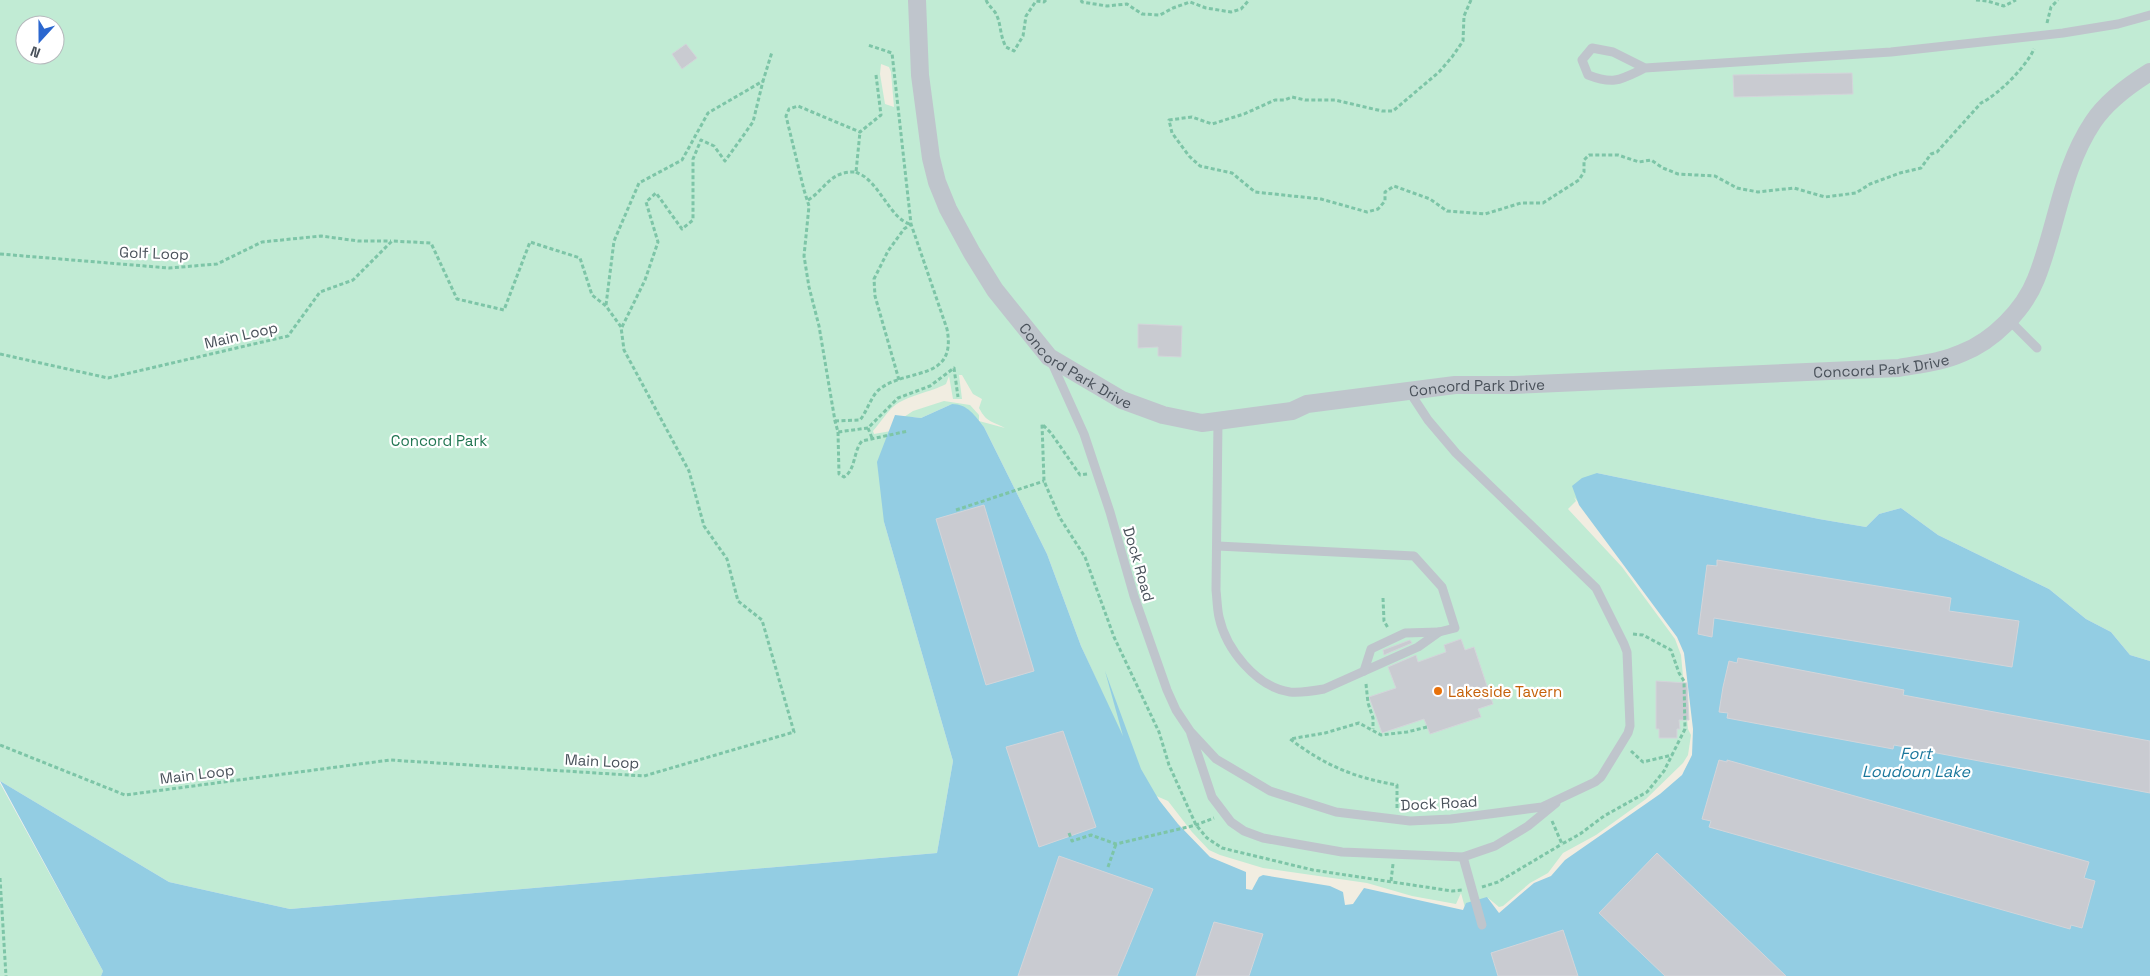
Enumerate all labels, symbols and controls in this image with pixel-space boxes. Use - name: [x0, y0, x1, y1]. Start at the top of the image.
- north arrow: [15, 15, 65, 65]
- text: N: [28, 42, 43, 62]
- street label: Golf Loop: [119, 242, 189, 264]
- street label: Main Loop: [202, 317, 280, 353]
- street label: Concord Park Drive: [1015, 319, 1135, 412]
- street label: Concord Park Drive: [1813, 349, 1951, 381]
- street label: Concord Park Drive: [1408, 374, 1546, 400]
- park label: Concord Park: [391, 431, 487, 450]
- street label: Dock Road: [1119, 524, 1159, 604]
- place label: Lakeside Tavern: [1448, 682, 1562, 701]
- marker: Lakeside Tavern: [1432, 685, 1444, 697]
- water label: Fort Loudoun Lake: [1862, 743, 1970, 782]
- street label: Main Loop: [564, 750, 640, 772]
- street label: Main Loop: [159, 760, 235, 788]
- street label: Dock Road: [1400, 791, 1478, 815]

